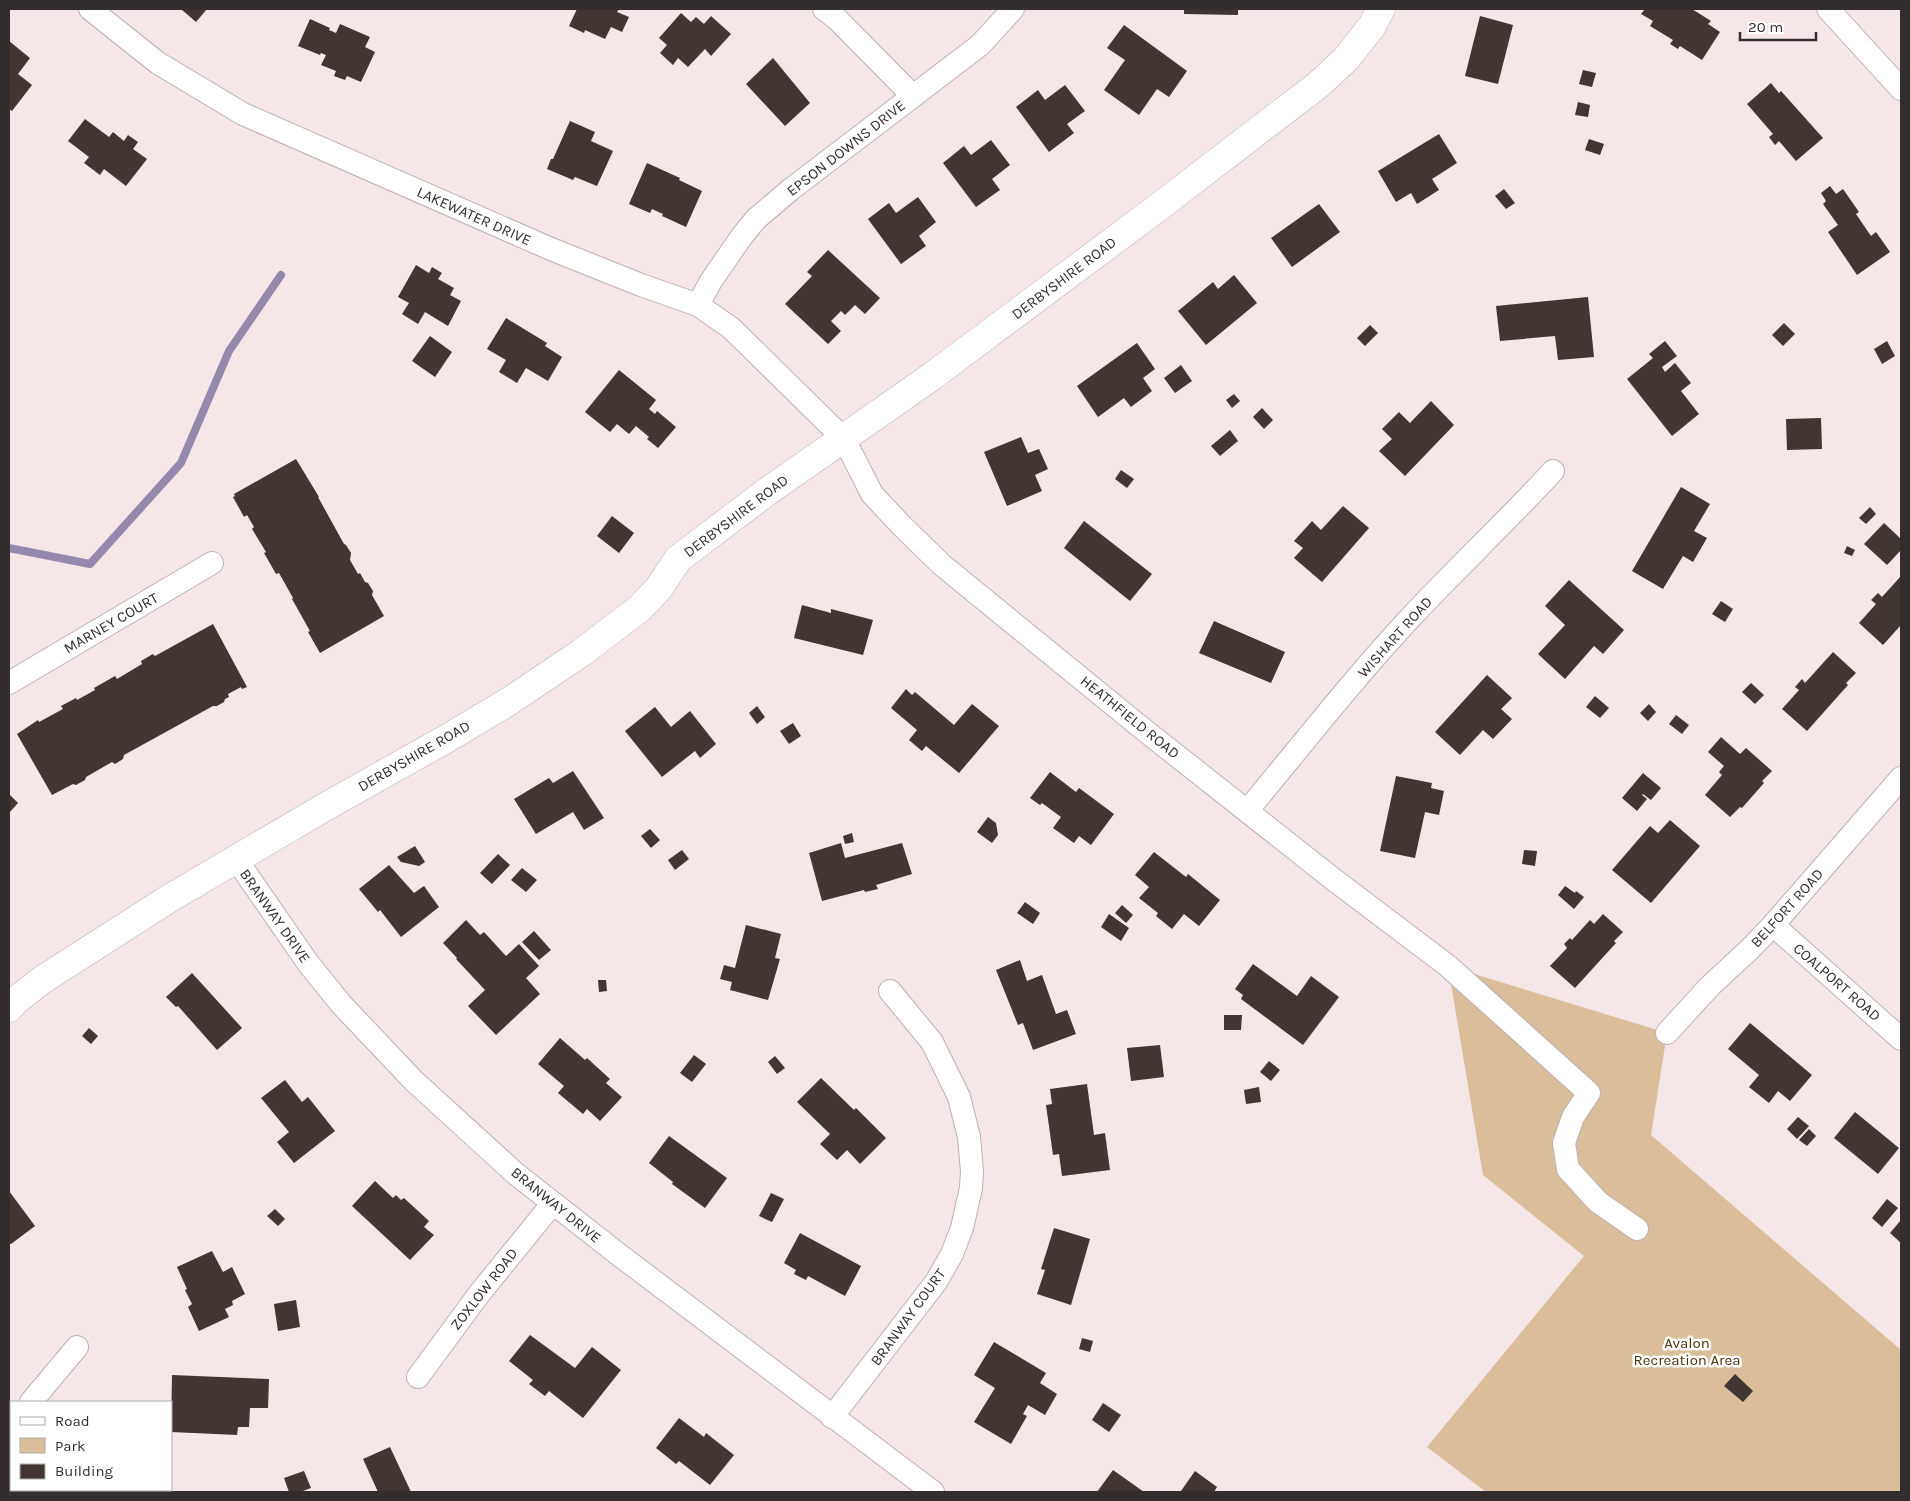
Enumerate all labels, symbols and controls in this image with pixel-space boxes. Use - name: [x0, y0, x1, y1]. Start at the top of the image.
- scale bar: [1740, 10, 1816, 42]
- text: 20 m: [1748, 18, 1783, 36]
- street label: EPSON DOWNS DRIVE: [783, 96, 909, 200]
- street label: LAKEWATER DRIVE: [414, 183, 534, 249]
- street label: DERBYSHIRE ROAD: [1008, 233, 1120, 323]
- street label: DERBYSHIRE ROAD: [680, 471, 792, 561]
- street label: MARNEY COURT: [60, 588, 162, 657]
- street label: WISHART ROAD: [1354, 593, 1436, 681]
- street label: HEATHFIELD ROAD: [1077, 672, 1183, 762]
- street label: DERBYSHIRE ROAD: [355, 717, 473, 795]
- street label: BELFORT ROAD: [1747, 865, 1827, 951]
- street label: BRANWAY DRIVE: [236, 866, 314, 966]
- street label: COALPORT ROAD: [1790, 939, 1884, 1025]
- street label: BRANWAY DRIVE: [507, 1163, 605, 1247]
- street label: ZOXLOW ROAD: [446, 1244, 522, 1334]
- street label: BRANWAY COURT: [867, 1265, 950, 1369]
- park label: Avalon Recreation Area: [1634, 1334, 1740, 1369]
- legend: [10, 1401, 172, 1491]
- text: Road: [55, 1412, 90, 1430]
- text: Park: [55, 1437, 85, 1455]
- text: Building: [55, 1462, 113, 1480]

